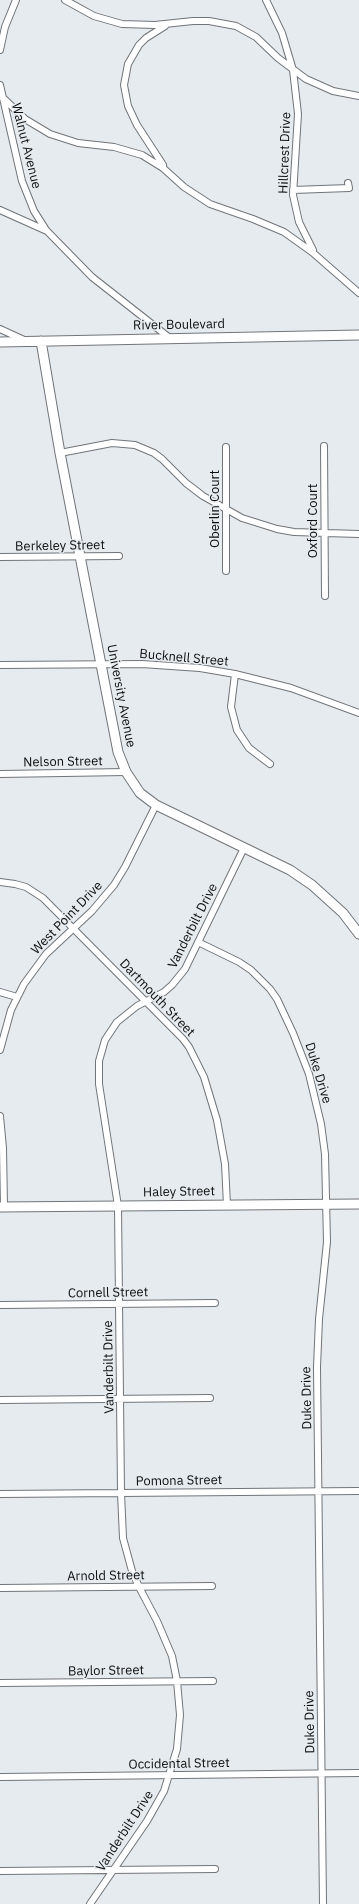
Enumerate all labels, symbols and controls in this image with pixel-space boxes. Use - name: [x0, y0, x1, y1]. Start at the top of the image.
- street label: Walnut Avenue: [8, 102, 44, 190]
- street label: Hillcrest Drive: [276, 112, 294, 194]
- street label: River Boulevard: [133, 316, 225, 334]
- street label: Oberlin Court: [207, 470, 223, 548]
- street label: Oxford Court: [305, 484, 321, 558]
- street label: Berkeley Street: [15, 537, 105, 555]
- street label: University Avenue: [103, 643, 139, 749]
- street label: Bucknell Street: [139, 646, 229, 670]
- street label: Nelson Street: [23, 754, 103, 770]
- street label: West Point Drive: [28, 878, 106, 958]
- street label: Vanderbilt Drive: [165, 881, 221, 971]
- street label: Dartmouth Street: [116, 956, 198, 1040]
- street label: Duke Drive: [301, 1041, 335, 1105]
- street label: Haley Street: [143, 1184, 215, 1200]
- street label: Cornell Street: [68, 1284, 148, 1302]
- street label: Vanderbilt Drive: [100, 1320, 118, 1414]
- street label: Duke Drive: [299, 1366, 315, 1430]
- street label: Pomona Street: [136, 1472, 222, 1490]
- street label: Arnold Street: [67, 1568, 145, 1584]
- street label: Baylor Street: [68, 1663, 144, 1679]
- street label: Duke Drive: [302, 1690, 318, 1754]
- street label: Occidental Street: [128, 1755, 230, 1773]
- street label: Vanderbilt Drive: [93, 1788, 157, 1874]

